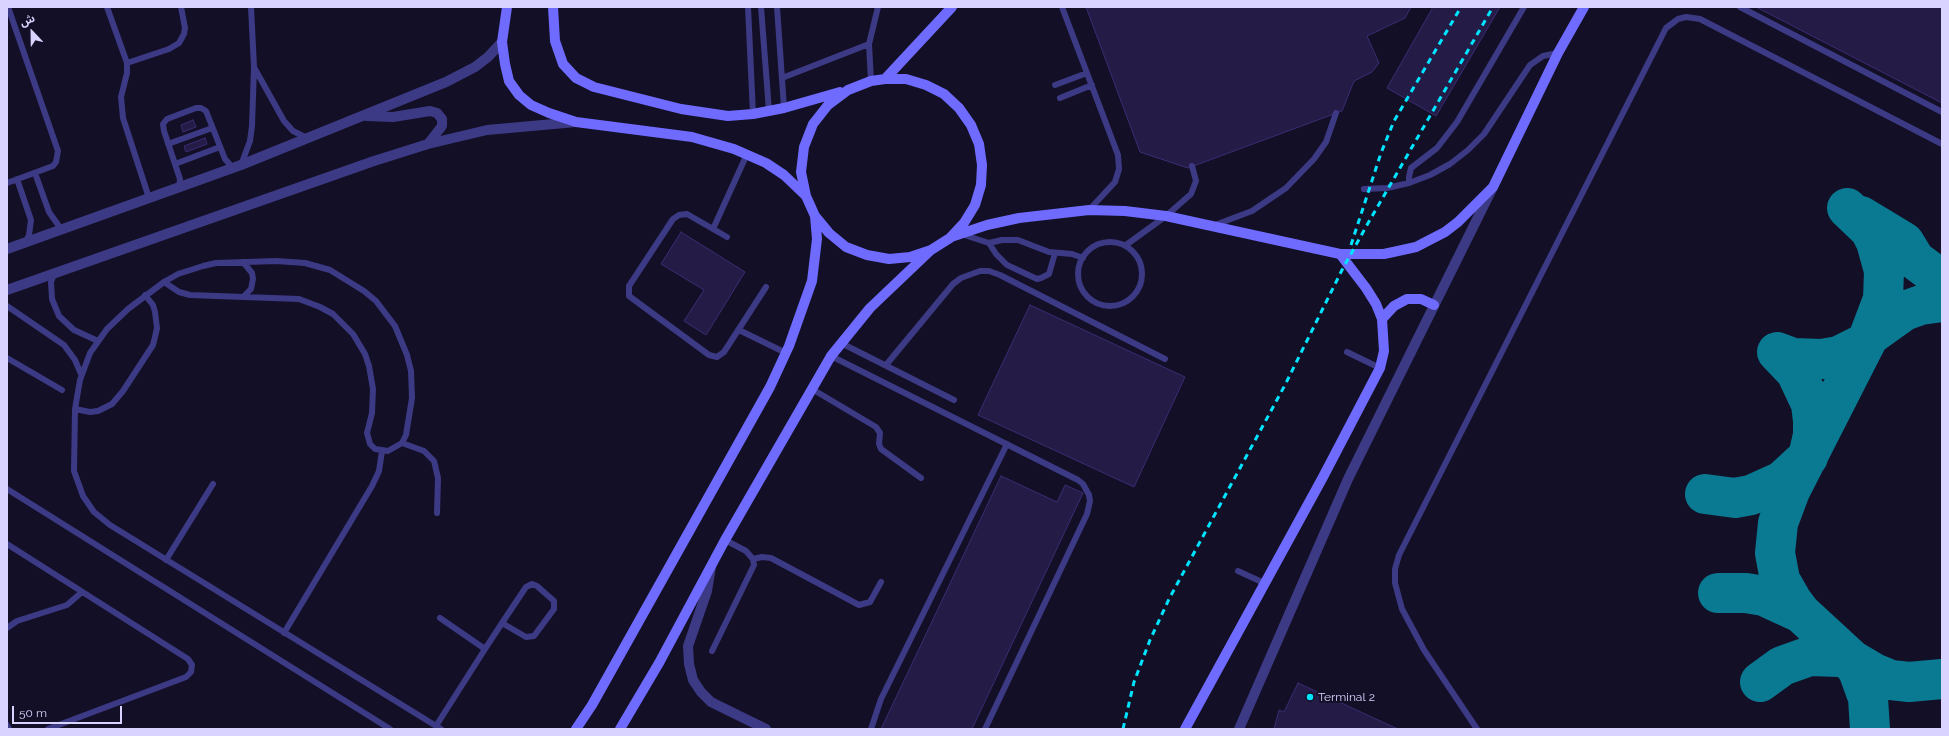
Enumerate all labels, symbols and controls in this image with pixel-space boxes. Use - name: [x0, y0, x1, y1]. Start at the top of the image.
- north arrow: [12, 12, 52, 52]
- text: ش: [18, 12, 37, 29]
- place label: Terminal 2: [1318, 690, 1375, 704]
- marker: Terminal 2: [1305, 692, 1315, 702]
- scale bar: [14, 698, 124, 724]
- text: 50 m: [19, 706, 47, 720]

